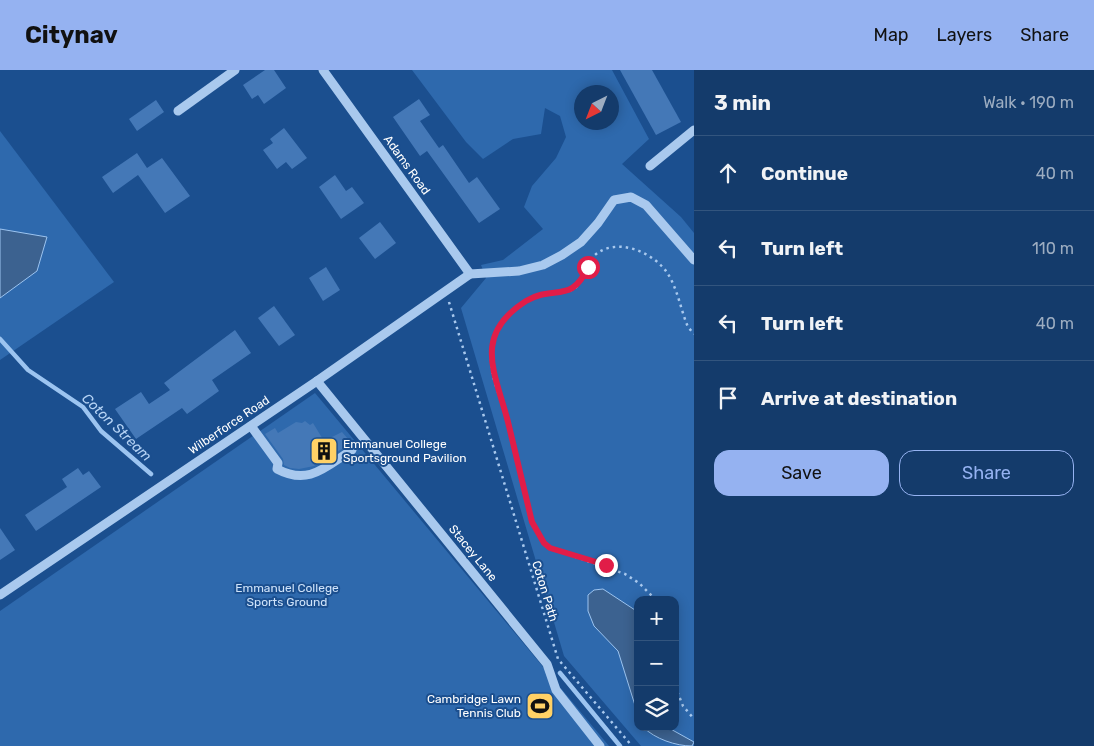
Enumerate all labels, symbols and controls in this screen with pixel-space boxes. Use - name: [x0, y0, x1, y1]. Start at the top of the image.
- text: Citynav: [25, 21, 118, 49]
- text: Map: [874, 24, 909, 46]
- text: Layers: [937, 24, 992, 46]
- text: Share: [1020, 24, 1069, 46]
- north arrow: [574, 85, 619, 130]
- text: 3 min: [714, 90, 771, 115]
- text: Walk · 190 m: [983, 93, 1074, 112]
- street label: Adams Road: [381, 133, 433, 197]
- icon: ahead: [714, 159, 742, 187]
- text: Continue: [761, 162, 848, 185]
- text: 40 m: [1036, 164, 1074, 183]
- icon: left: [714, 234, 742, 262]
- text: Turn left: [761, 237, 843, 260]
- text: 110 m: [1032, 239, 1074, 258]
- route start: [577, 256, 600, 279]
- icon: left: [714, 309, 742, 337]
- text: Turn left: [761, 312, 843, 335]
- text: 40 m: [1036, 314, 1074, 333]
- icon: arrive: [714, 384, 742, 412]
- text: Arrive at destination: [761, 387, 957, 410]
- water label: Coton Stream: [78, 390, 155, 465]
- street label: Wilberforce Road: [186, 393, 272, 457]
- building icon: Emmanuel College Sportsground Pavilion: [309, 436, 339, 466]
- place label: Emmanuel College Sportsground Pavilion: [343, 437, 467, 465]
- button: Save: [714, 450, 889, 496]
- button: Share: [899, 450, 1074, 496]
- street label: Stacey Lane: [446, 522, 500, 584]
- route end: [595, 554, 618, 577]
- street label: Coton Path: [529, 559, 561, 623]
- park label: Emmanuel College Sports Ground: [235, 581, 339, 609]
- map controls: [634, 596, 679, 731]
- button: +: [634, 596, 679, 641]
- button: −: [634, 641, 679, 686]
- button: layers: [634, 686, 679, 731]
- sports icon: Cambridge Lawn Tennis Club: [525, 691, 555, 721]
- place label: Cambridge Lawn Tennis Club: [427, 692, 521, 720]

